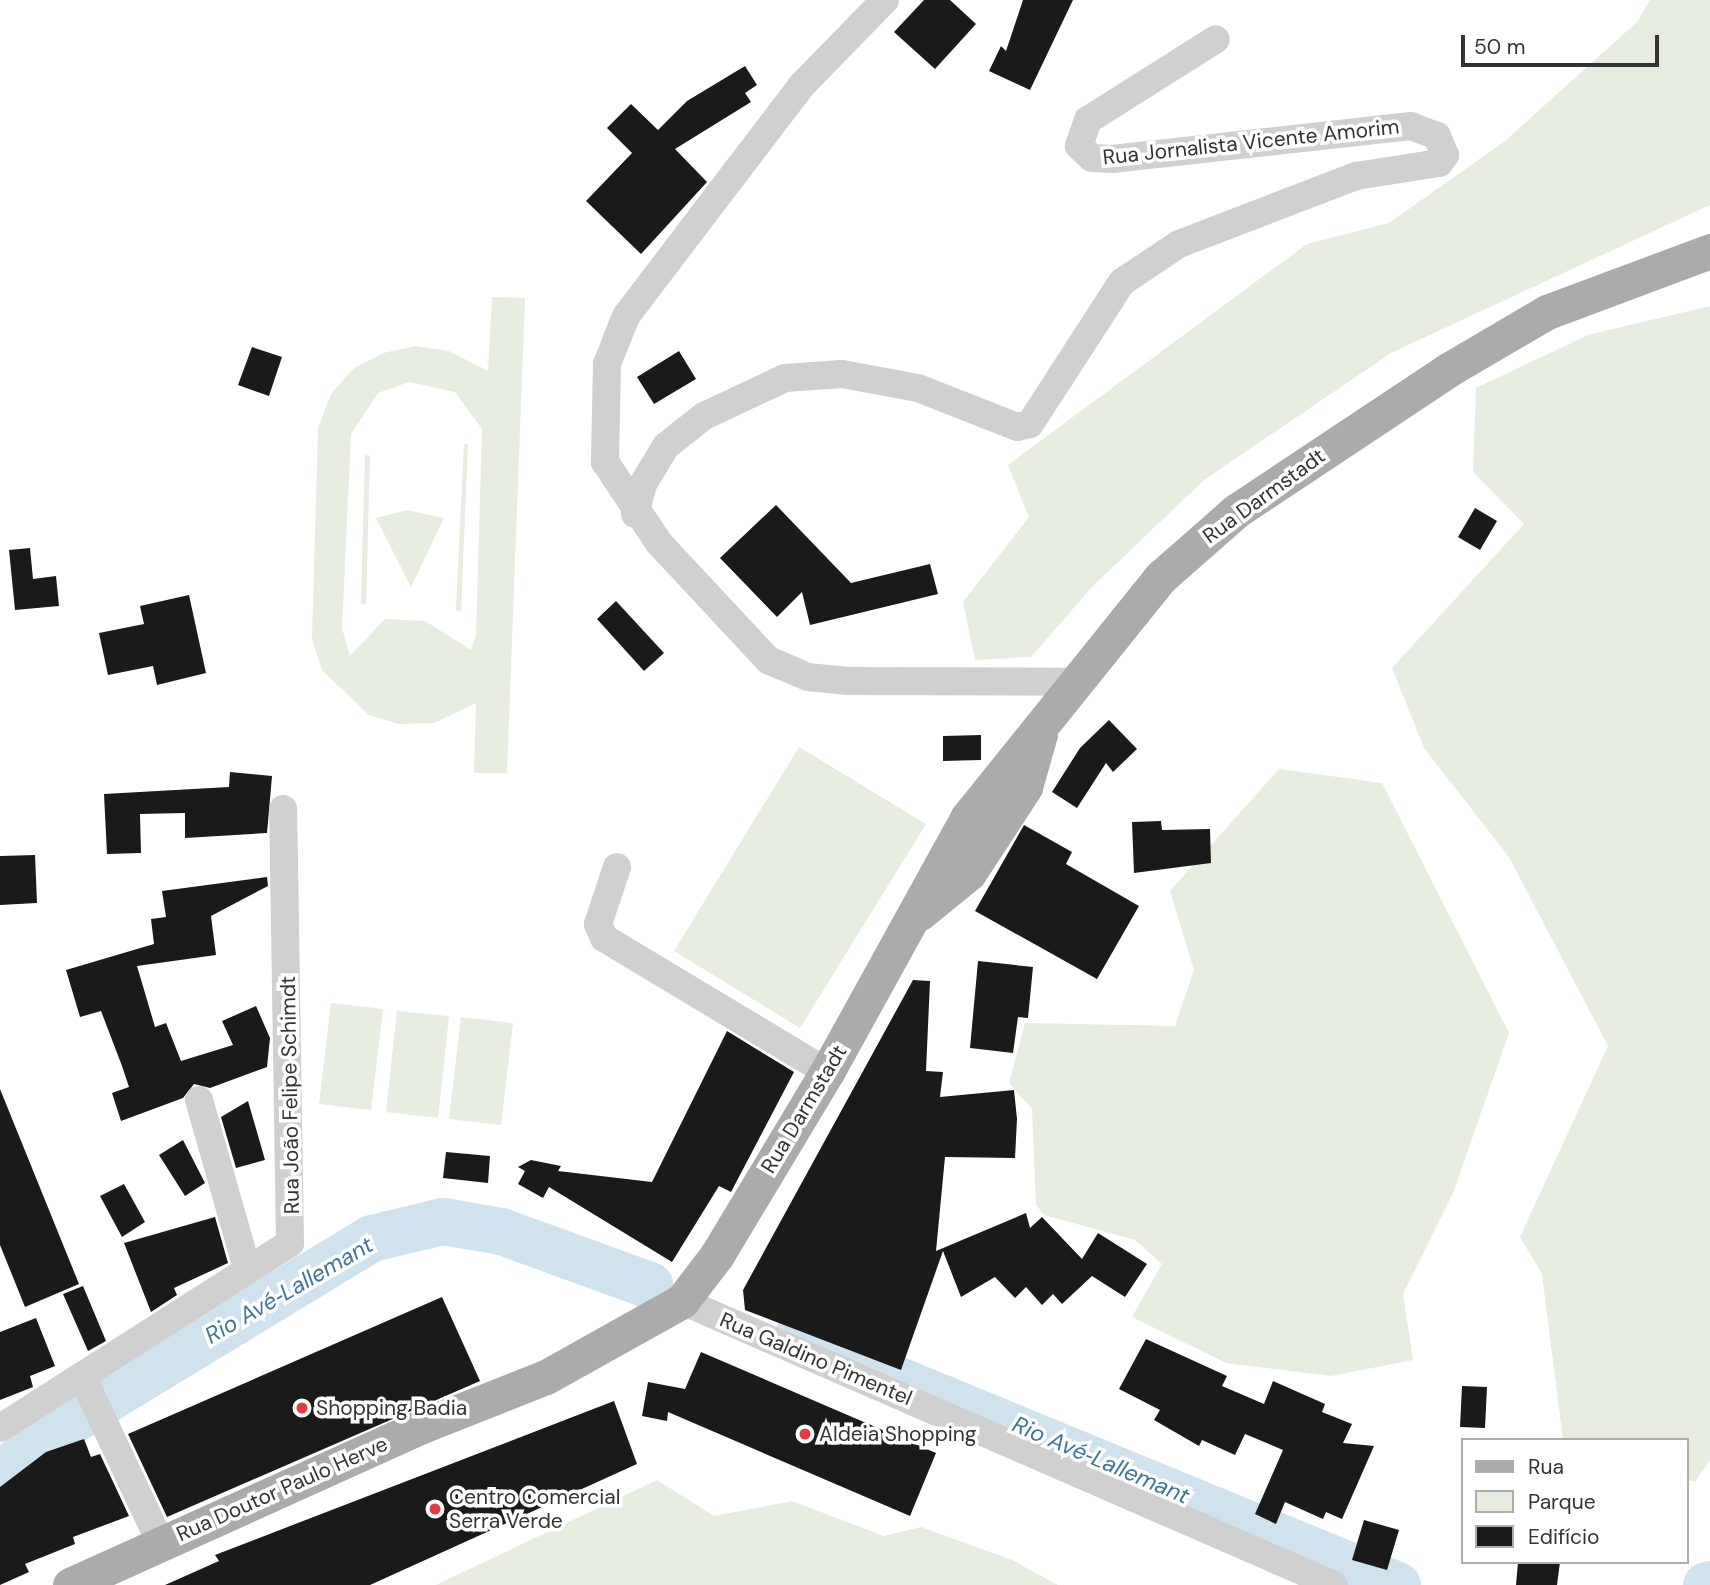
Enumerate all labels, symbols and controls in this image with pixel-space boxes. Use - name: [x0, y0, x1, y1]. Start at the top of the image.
- scale bar: [1465, 21, 1663, 65]
- text: 50 m: [1474, 33, 1525, 61]
- street label: Rua Jornalista Vicente Amorim: [1102, 114, 1400, 170]
- street label: Rua Darmstadt: [1198, 443, 1330, 549]
- street label: Rua João Felipe Schimdt: [275, 976, 305, 1214]
- street label: Rua Darmstadt: [756, 1040, 852, 1178]
- water label: Rio Avé‐Lallemant: [200, 1231, 378, 1349]
- street label: Rua Galdino Pimentel: [716, 1307, 916, 1411]
- place label: Shopping Badia: [316, 1395, 467, 1421]
- marker: Shopping Badia: [294, 1400, 310, 1416]
- water label: Rio Avé‐Lallemant: [1008, 1410, 1194, 1510]
- place label: Aldeia Shopping: [819, 1421, 977, 1447]
- marker: Aldeia Shopping: [797, 1426, 813, 1442]
- street label: Rua Doutor Paulo Herve: [172, 1431, 392, 1547]
- legend: [1462, 1438, 1689, 1564]
- text: Rua: [1528, 1453, 1564, 1481]
- place label: Centro Comercial Serra Verde: [449, 1484, 620, 1534]
- text: Parque: [1528, 1488, 1596, 1516]
- marker: Centro Comercial Serra Verde: [427, 1501, 443, 1517]
- text: Edifício: [1528, 1523, 1599, 1551]

